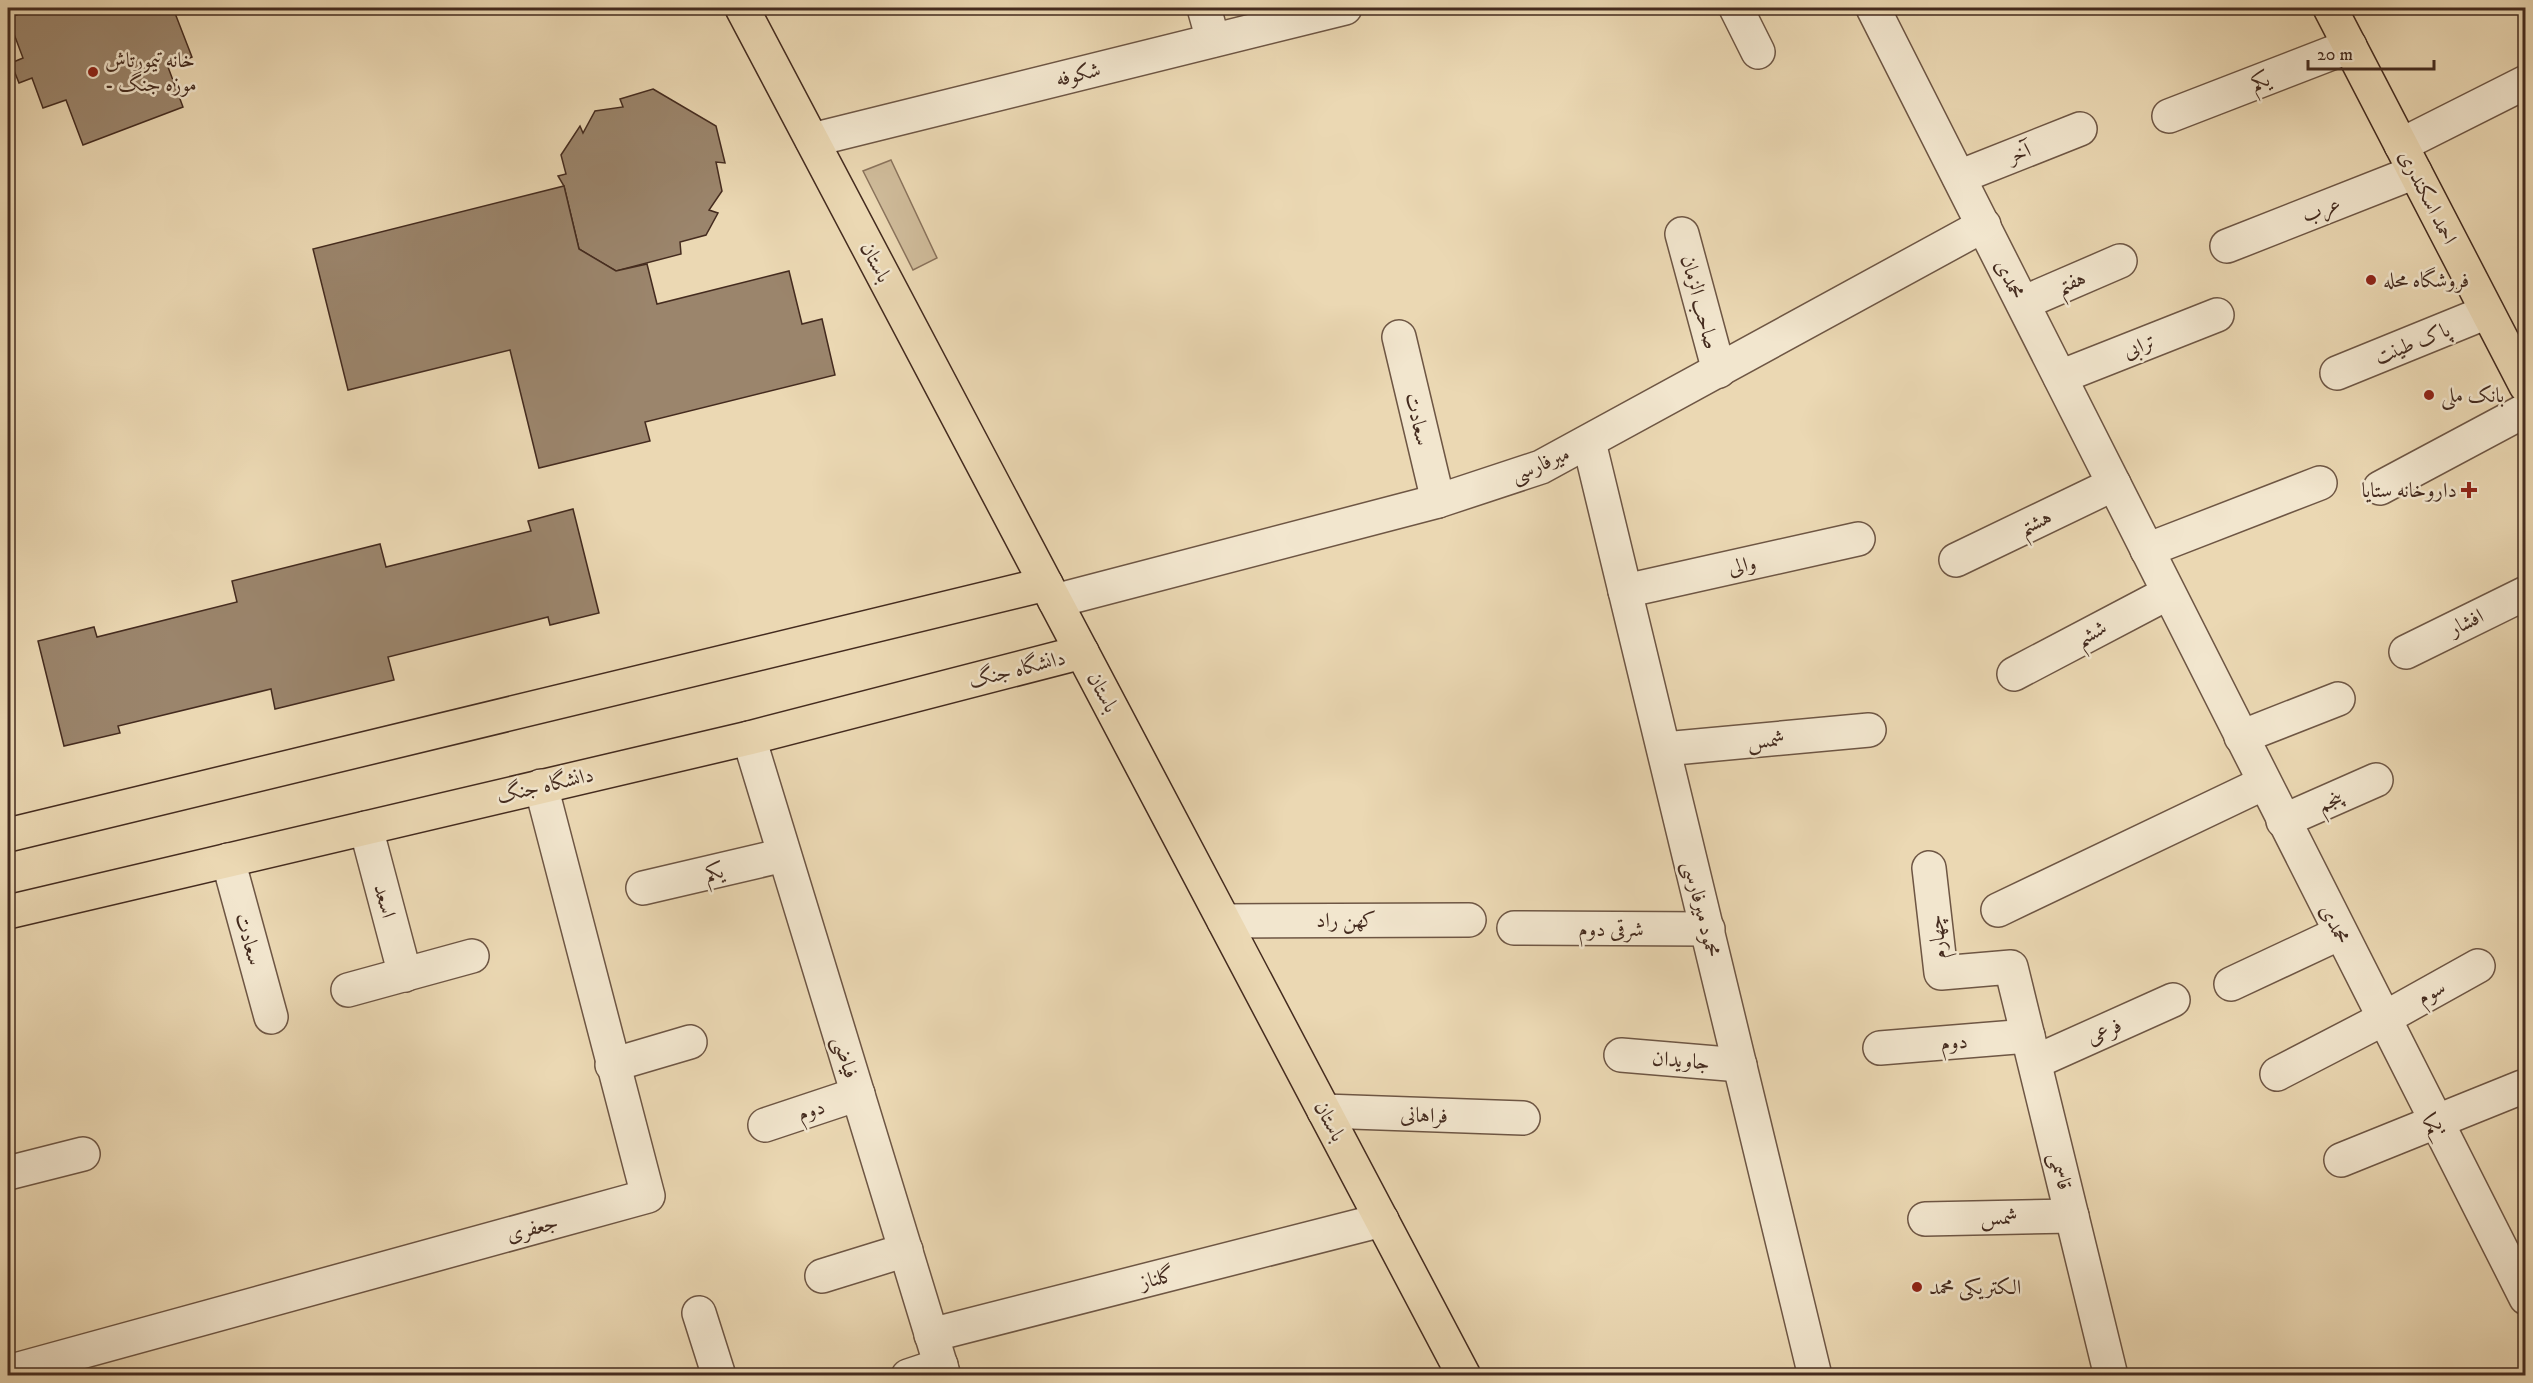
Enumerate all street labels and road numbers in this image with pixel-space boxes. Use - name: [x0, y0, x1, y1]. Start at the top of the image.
- street label: شکوفه: [1053, 57, 1104, 93]
- street label: یکم: [2247, 66, 2277, 103]
- street label: آخر: [2002, 136, 2037, 171]
- street label: احمد اسکندری: [2392, 146, 2462, 249]
- street label: عرب: [2298, 191, 2345, 230]
- street label: باستان: [854, 238, 897, 287]
- street label: صاحب الزمان: [1674, 252, 1724, 352]
- street label: محمدی: [1988, 255, 2030, 304]
- street label: هفتم: [2053, 265, 2093, 307]
- street label: پاک طینت: [2371, 317, 2455, 372]
- street label: ترابی: [2119, 329, 2160, 366]
- street label: سعادت: [1398, 390, 1436, 448]
- street label: میرفارسی: [1507, 441, 1574, 490]
- street label: هشتم: [2015, 504, 2059, 548]
- street label: والی: [1726, 550, 1759, 582]
- street label: افشار: [2443, 603, 2488, 643]
- street label: ششم: [2071, 615, 2115, 659]
- street label: دانشگاه جنگ: [966, 644, 1068, 695]
- street label: باستان: [1081, 668, 1124, 717]
- street label: شمس: [1746, 726, 1786, 756]
- street label: دانشگاه جنگ: [494, 761, 596, 810]
- street label: پنجم: [2314, 784, 2351, 824]
- street label: یکم: [702, 858, 729, 894]
- street label: محمود میرفارسی: [1676, 858, 1726, 960]
- street label: اسعد: [367, 881, 401, 921]
- street label: محمدی: [2313, 900, 2355, 949]
- street label: کهن راد: [1316, 908, 1376, 934]
- street label: سعادت: [228, 910, 268, 968]
- street label: چهارم: [1923, 913, 1957, 960]
- street label: شرقی دوم: [1578, 917, 1644, 947]
- street label: سوم: [2413, 975, 2452, 1015]
- street label: فرعی: [2083, 1013, 2126, 1051]
- street label: دوم: [1939, 1029, 1969, 1061]
- street label: فیاضی: [825, 1033, 864, 1082]
- street label: جاویدان: [1651, 1046, 1711, 1076]
- street label: دوم: [794, 1094, 830, 1131]
- street label: باستان: [1308, 1097, 1351, 1146]
- street label: فراهانی: [1400, 1102, 1448, 1130]
- street label: یکم: [2419, 1109, 2449, 1146]
- street label: قاسمی: [2043, 1150, 2077, 1193]
- street label: شمس: [1980, 1205, 2018, 1231]
- street label: جعفری: [503, 1210, 561, 1248]
- street label: گلناز: [1135, 1261, 1177, 1296]

